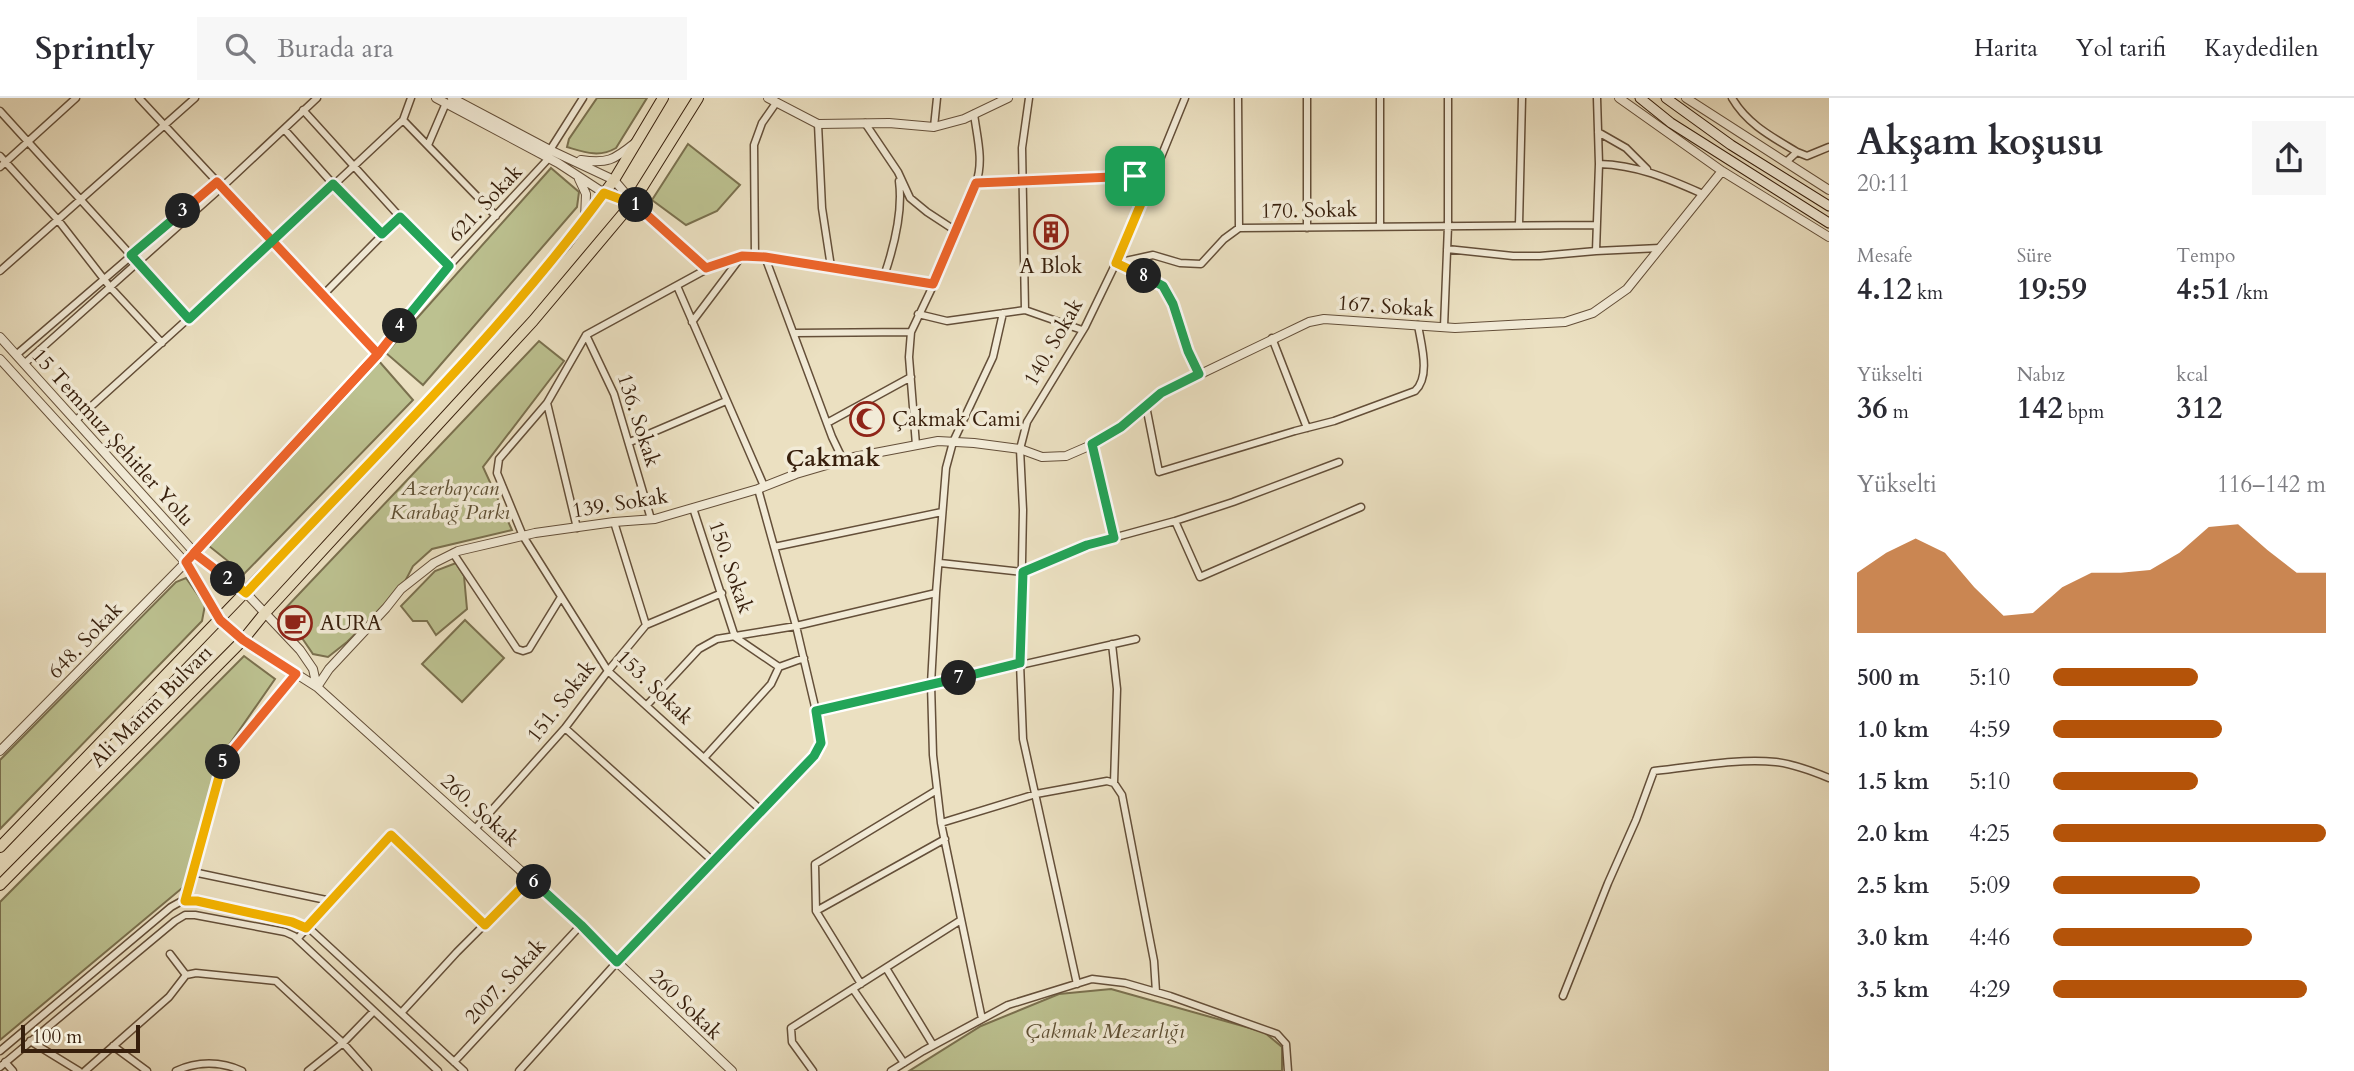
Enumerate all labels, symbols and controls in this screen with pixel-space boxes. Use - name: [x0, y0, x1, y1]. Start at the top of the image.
- search box: [197, 17, 687, 80]
- text: Sprintly: [35, 26, 155, 71]
- icon: search: [221, 29, 259, 67]
- text: Burada ara: [277, 31, 394, 66]
- text: Harita: [1974, 32, 2038, 65]
- text: Yol tarifi: [2076, 32, 2166, 65]
- text: Kaydedilen: [2204, 32, 2319, 65]
- text: Akşam koşusu: [1857, 116, 2104, 168]
- button: share: [2252, 121, 2326, 195]
- pin: [1105, 146, 1165, 206]
- icon: arrive: [1116, 157, 1154, 195]
- street label: 621. Sokak: [442, 158, 529, 249]
- text: 20:11: [1857, 168, 1910, 199]
- pin: 1: [618, 188, 654, 222]
- text: 1: [631, 191, 640, 217]
- pin: 3: [166, 194, 200, 228]
- street label: 170. Sokak: [1260, 195, 1358, 226]
- text: 3: [178, 197, 187, 223]
- building icon: A Blok: [1032, 213, 1070, 251]
- text: Mesafe: [1857, 243, 1913, 269]
- text: Süre: [2017, 243, 2052, 269]
- text: Tempo: [2176, 243, 2235, 269]
- place label: A Blok: [1020, 252, 1083, 281]
- pin: 8: [1126, 258, 1162, 294]
- text: 8: [1139, 262, 1148, 288]
- text: 4.12: [1857, 269, 1912, 310]
- text: 19:59: [2017, 269, 2087, 310]
- text: 4:51: [2176, 269, 2231, 310]
- text: km: [1912, 280, 1943, 306]
- text: /km: [2231, 280, 2269, 306]
- street label: 167. Sokak: [1337, 289, 1436, 324]
- street label: 140. Sokak: [1017, 292, 1091, 391]
- pin: 4: [382, 308, 418, 344]
- text: 4: [395, 312, 404, 338]
- street label: 15 Temmuz Şehitler Yolu: [25, 342, 200, 533]
- text: Yükselti: [1857, 362, 1923, 388]
- text: Nabız: [2017, 362, 2065, 388]
- text: kcal: [2176, 362, 2208, 388]
- street label: 136. Sokak: [610, 370, 667, 471]
- text: 36: [1857, 388, 1888, 429]
- text: 142: [2017, 388, 2063, 429]
- text: 312: [2176, 388, 2222, 429]
- text: m: [1888, 399, 1909, 425]
- text: bpm: [2063, 399, 2104, 425]
- mosque icon: Çakmak Cami: [848, 400, 886, 438]
- place label: Çakmak Cami: [892, 405, 1021, 434]
- district label: Çakmak: [786, 442, 880, 475]
- text: Yükselti: [1857, 469, 1937, 500]
- text: 116–142 m: [2217, 469, 2326, 500]
- park label: Azerbaycan Karabağ Parkı: [390, 474, 510, 527]
- street label: 139. Sokak: [570, 481, 671, 525]
- street label: 150. Sokak: [701, 517, 760, 618]
- pin: 2: [210, 561, 246, 596]
- text: 2: [223, 565, 232, 591]
- street label: 648. Sokak: [41, 595, 130, 685]
- cafe icon: AURA: [276, 604, 314, 642]
- place label: AURA: [320, 609, 382, 638]
- street label: Ali Marım Bulvarı: [84, 639, 219, 774]
- street label: 153. Sokak: [610, 643, 700, 732]
- street label: 151. Sokak: [520, 654, 603, 748]
- pin: 7: [942, 660, 976, 696]
- text: 500 m: [1857, 662, 1920, 693]
- text: 5:10: [1969, 662, 2010, 693]
- text: 7: [954, 664, 963, 690]
- text: 1.0 km: [1857, 714, 1929, 745]
- text: 4:59: [1969, 714, 2010, 745]
- pin: 5: [206, 744, 241, 780]
- text: 5: [218, 748, 227, 774]
- text: 1.5 km: [1857, 766, 1929, 797]
- text: 5:10: [1969, 766, 2010, 797]
- street label: 260. Sokak: [434, 767, 526, 854]
- text: 2.0 km: [1857, 818, 1929, 849]
- text: 4:25: [1969, 818, 2010, 849]
- pin: 6: [516, 864, 552, 900]
- text: 6: [529, 868, 538, 894]
- text: 2.5 km: [1857, 870, 1929, 901]
- text: 5:09: [1969, 870, 2010, 901]
- text: 3.0 km: [1857, 922, 1929, 953]
- text: 4:46: [1969, 922, 2010, 953]
- street label: 2007. Sokak: [458, 932, 553, 1031]
- street label: 260 Sokak: [643, 962, 729, 1047]
- text: 3.5 km: [1857, 974, 1929, 1005]
- text: 4:29: [1969, 974, 2010, 1005]
- park label: Çakmak Mezarlığı: [1025, 1017, 1185, 1046]
- scale bar: [21, 1022, 140, 1054]
- text: 100 m: [32, 1024, 82, 1050]

